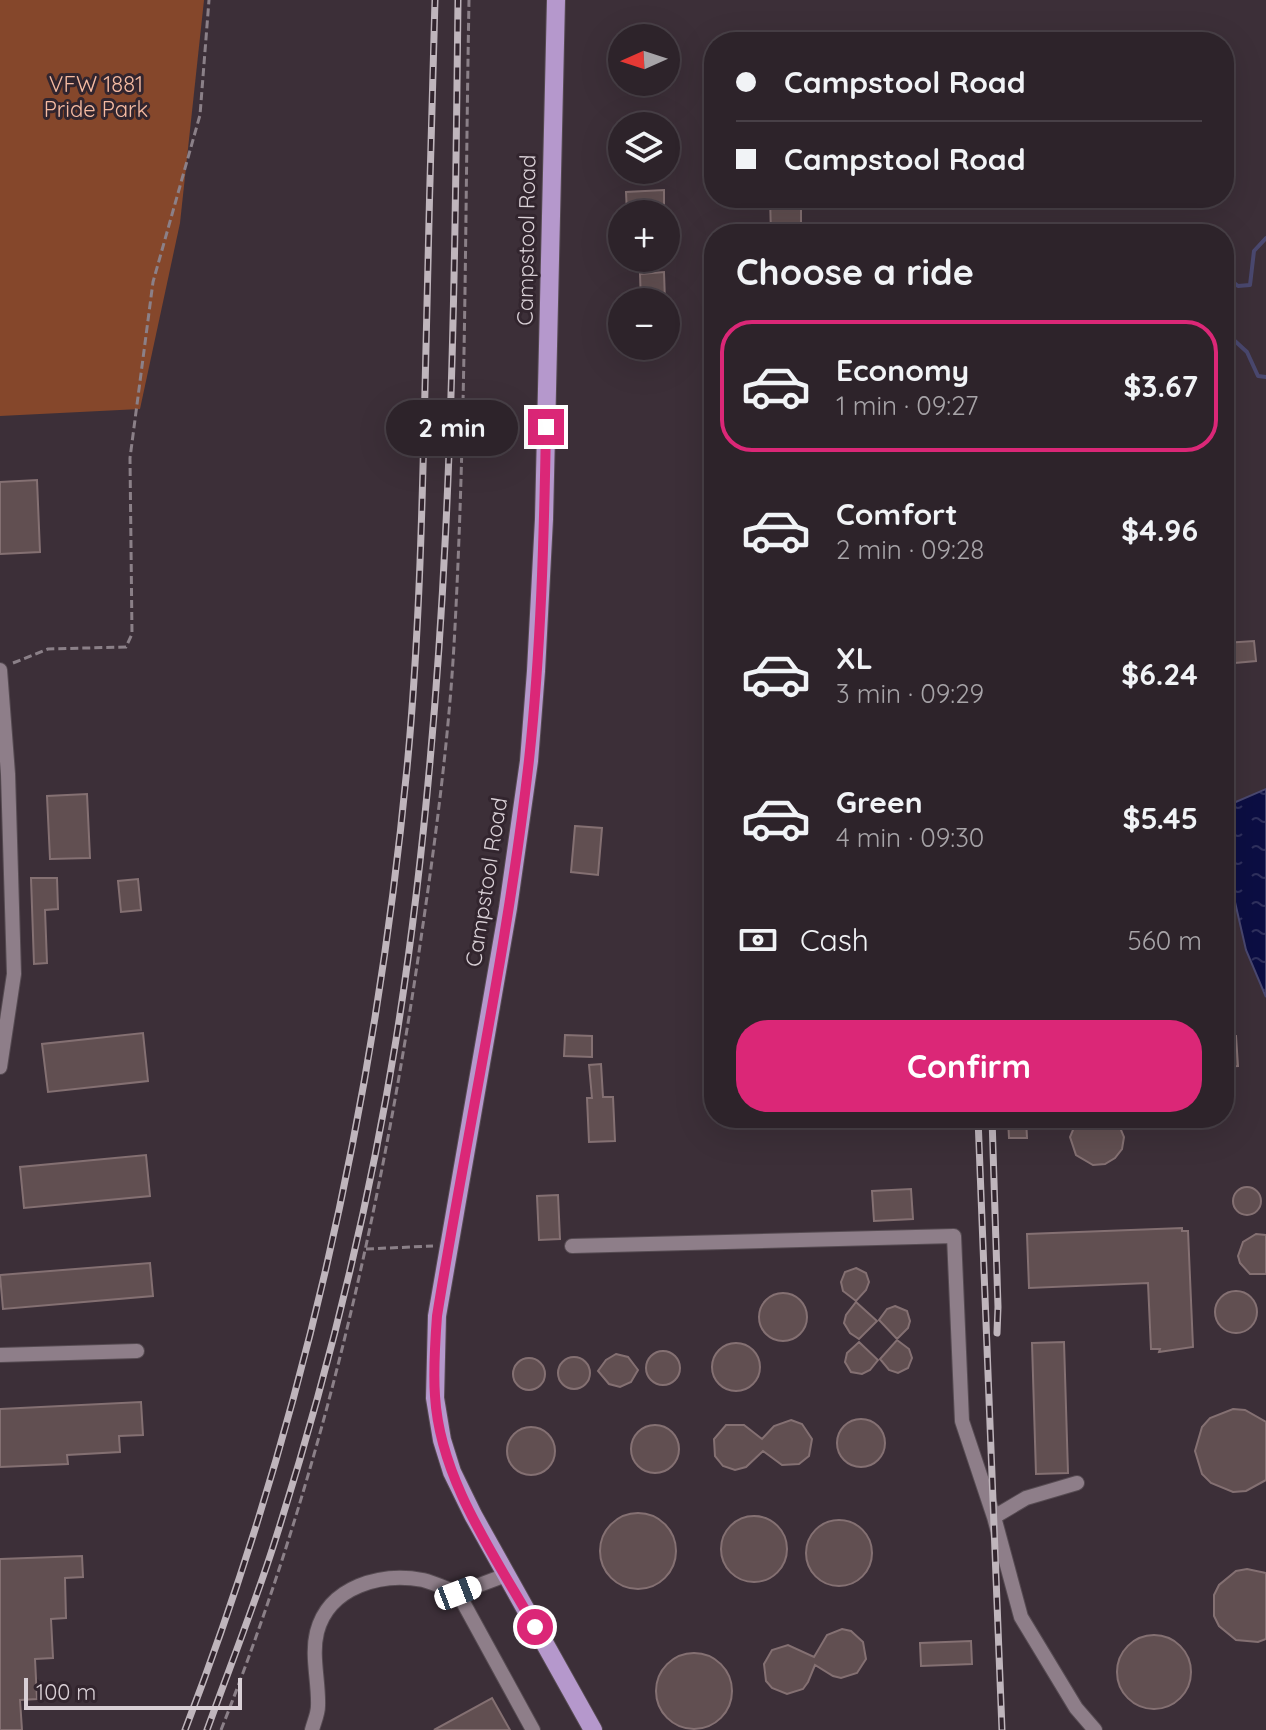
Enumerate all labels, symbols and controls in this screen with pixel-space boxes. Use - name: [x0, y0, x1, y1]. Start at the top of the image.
- north arrow: [608, 24, 680, 96]
- map controls: [608, 24, 680, 360]
- text: Campstool Road: [784, 63, 1026, 101]
- park label: VFW 1881 Pride Park: [44, 70, 148, 123]
- button: layers: [608, 112, 680, 184]
- text: Campstool Road: [784, 140, 1026, 178]
- street label: Campstool Road: [511, 154, 541, 326]
- button: +: [608, 200, 680, 272]
- text: Choose a ride: [736, 249, 974, 294]
- button: −: [608, 288, 680, 360]
- icon: car: [740, 350, 812, 422]
- text: Economy: [836, 351, 969, 389]
- text: $3.67: [1123, 367, 1198, 405]
- text: 1 min · 09:27: [836, 389, 978, 422]
- callout: 2 min: [386, 399, 518, 455]
- route end: [528, 409, 564, 445]
- text: 2 min: [418, 411, 486, 444]
- icon: car: [740, 494, 812, 566]
- text: Comfort: [836, 495, 957, 533]
- text: $4.96: [1121, 511, 1198, 549]
- text: 2 min · 09:28: [836, 533, 984, 566]
- icon: car: [740, 638, 812, 710]
- text: XL: [836, 639, 873, 677]
- text: $6.24: [1121, 655, 1198, 693]
- text: 3 min · 09:29: [836, 677, 984, 710]
- icon: car: [740, 782, 812, 854]
- text: Green: [836, 783, 923, 821]
- street label: Campstool Road: [459, 795, 513, 969]
- text: $5.45: [1123, 799, 1198, 837]
- text: 4 min · 09:30: [836, 821, 984, 854]
- icon: cash: [736, 918, 780, 962]
- text: Cash: [800, 921, 869, 959]
- text: 560 m: [1128, 924, 1202, 957]
- button: Confirm: [736, 1020, 1202, 1112]
- car: [431, 1573, 485, 1613]
- route start: [517, 1609, 553, 1645]
- scale bar: [24, 1674, 242, 1710]
- text: 100 m: [36, 1678, 96, 1706]

